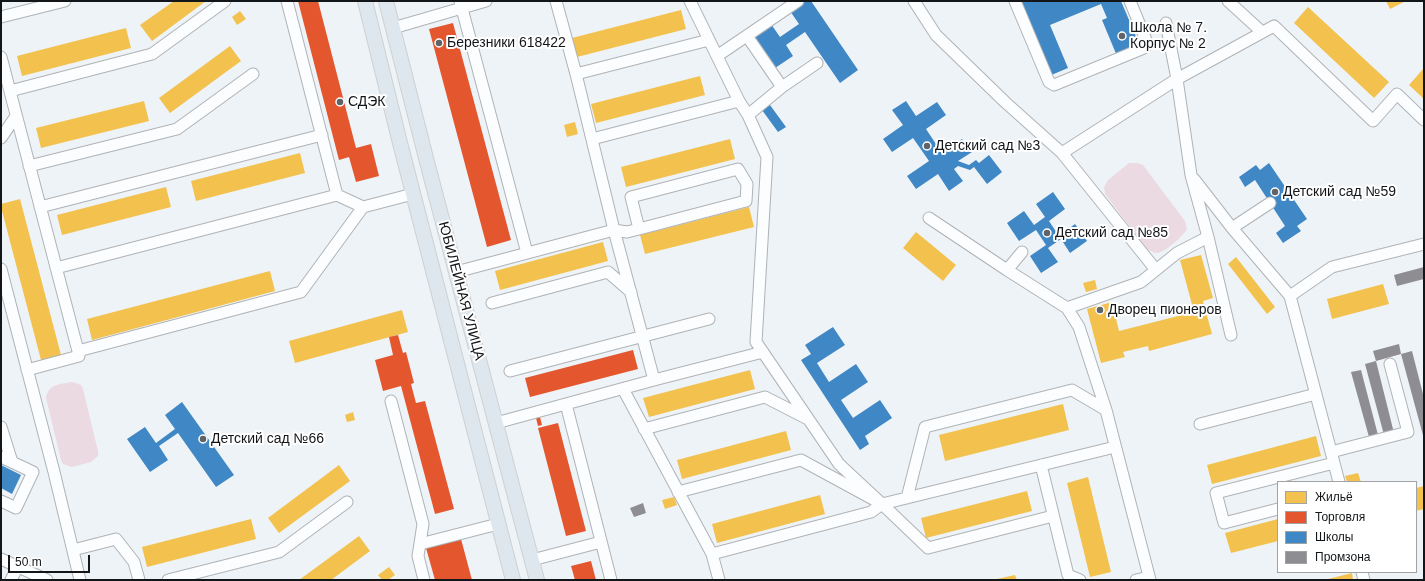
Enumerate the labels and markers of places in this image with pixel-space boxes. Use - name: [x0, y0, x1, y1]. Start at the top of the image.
- place label: Школа № 7. Корпус № 2: [1130, 20, 1207, 52]
- marker: Школа № 7. Корпус № 2: [1117, 31, 1127, 41]
- place label: Березники 618422: [447, 35, 566, 51]
- marker: Березники 618422: [434, 38, 444, 48]
- place label: СДЭК: [348, 94, 386, 110]
- marker: СДЭК: [335, 97, 345, 107]
- place label: Детский сад №3: [935, 138, 1040, 154]
- marker: Детский сад №3: [922, 141, 932, 151]
- place label: Детский сад №59: [1283, 184, 1396, 200]
- marker: Детский сад №59: [1270, 187, 1280, 197]
- place label: Детский сад №85: [1055, 225, 1168, 241]
- marker: Детский сад №85: [1042, 228, 1052, 238]
- place label: Дворец пионеров: [1108, 302, 1222, 318]
- marker: Дворец пионеров: [1095, 305, 1105, 315]
- place label: Детский сад №66: [211, 431, 324, 447]
- marker: Детский сад №66: [198, 434, 208, 444]

